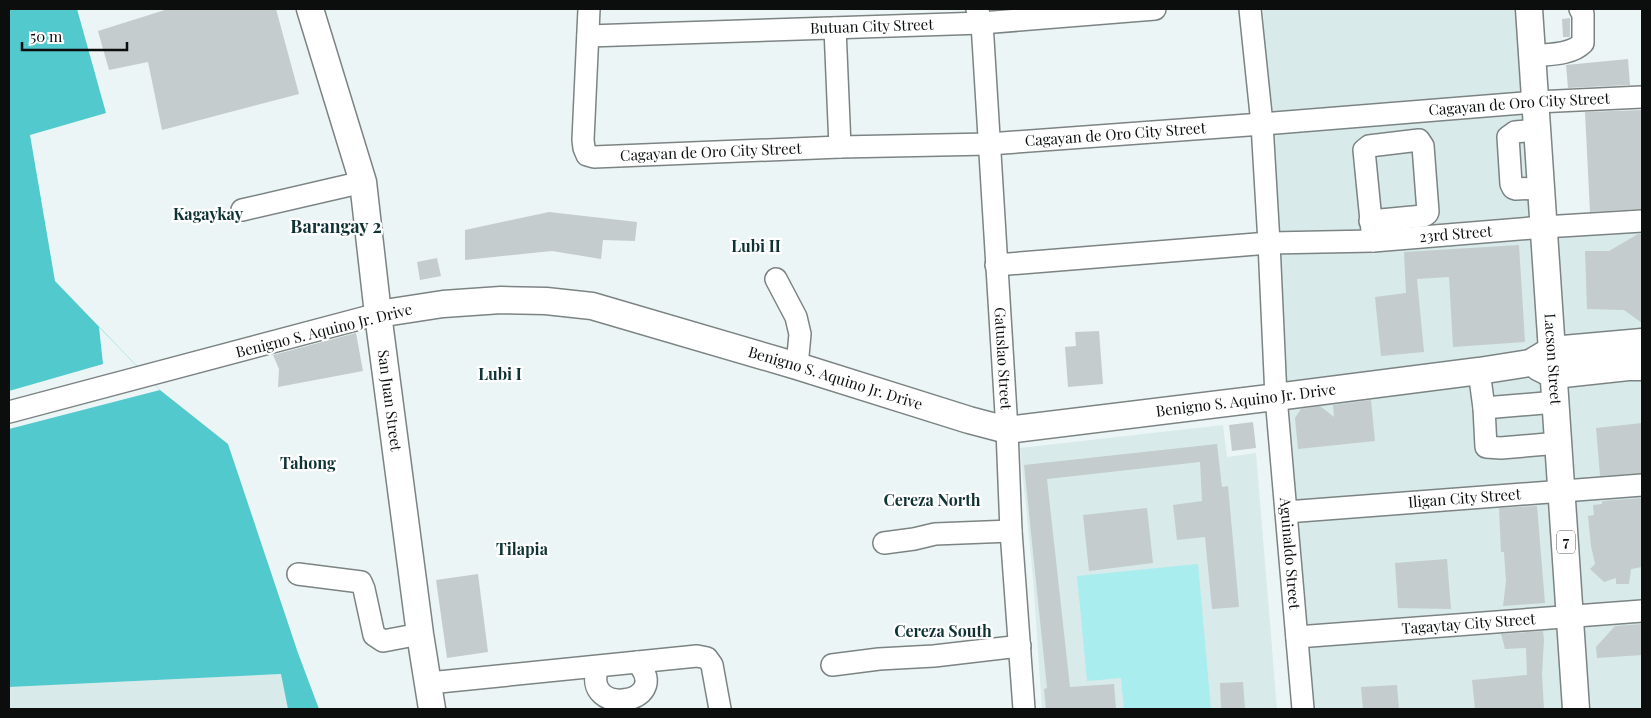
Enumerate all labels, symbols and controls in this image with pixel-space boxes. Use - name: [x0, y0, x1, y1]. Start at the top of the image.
- street label: Butuan City Street: [810, 14, 935, 38]
- scale bar: [22, 20, 128, 52]
- text: 50 m: [30, 26, 63, 46]
- street label: Cagayan de Oro City Street: [1428, 88, 1611, 120]
- street label: Cagayan de Oro City Street: [1024, 117, 1207, 150]
- street label: Cagayan de Oro City Street: [620, 138, 803, 165]
- district label: Kagaykay: [173, 203, 244, 224]
- district label: Barangay 2: [290, 214, 382, 238]
- street label: 23rd Street: [1418, 220, 1494, 246]
- district label: Lubi II: [731, 235, 781, 256]
- street label: Benigno S. Aquino Jr. Drive: [233, 298, 414, 362]
- street label: Gatuslao Street: [990, 307, 1017, 411]
- street label: Lacson Street: [1540, 313, 1567, 406]
- street label: Benigno S. Aquino Jr. Drive: [746, 341, 925, 414]
- street label: San Juan Street: [374, 348, 407, 453]
- district label: Lubi I: [478, 363, 522, 384]
- street label: Benigno S. Aquino Jr. Drive: [1154, 378, 1337, 421]
- district label: Tahong: [280, 452, 336, 473]
- street label: Iligan City Street: [1407, 483, 1522, 512]
- district label: Cereza North: [883, 489, 981, 510]
- street label: Aguinaldo Street: [1276, 496, 1305, 611]
- road number: 7: [1557, 530, 1575, 554]
- district label: Tilapia: [496, 538, 549, 559]
- street label: Tagaytay City Street: [1401, 608, 1537, 638]
- district label: Cereza South: [894, 620, 992, 641]

